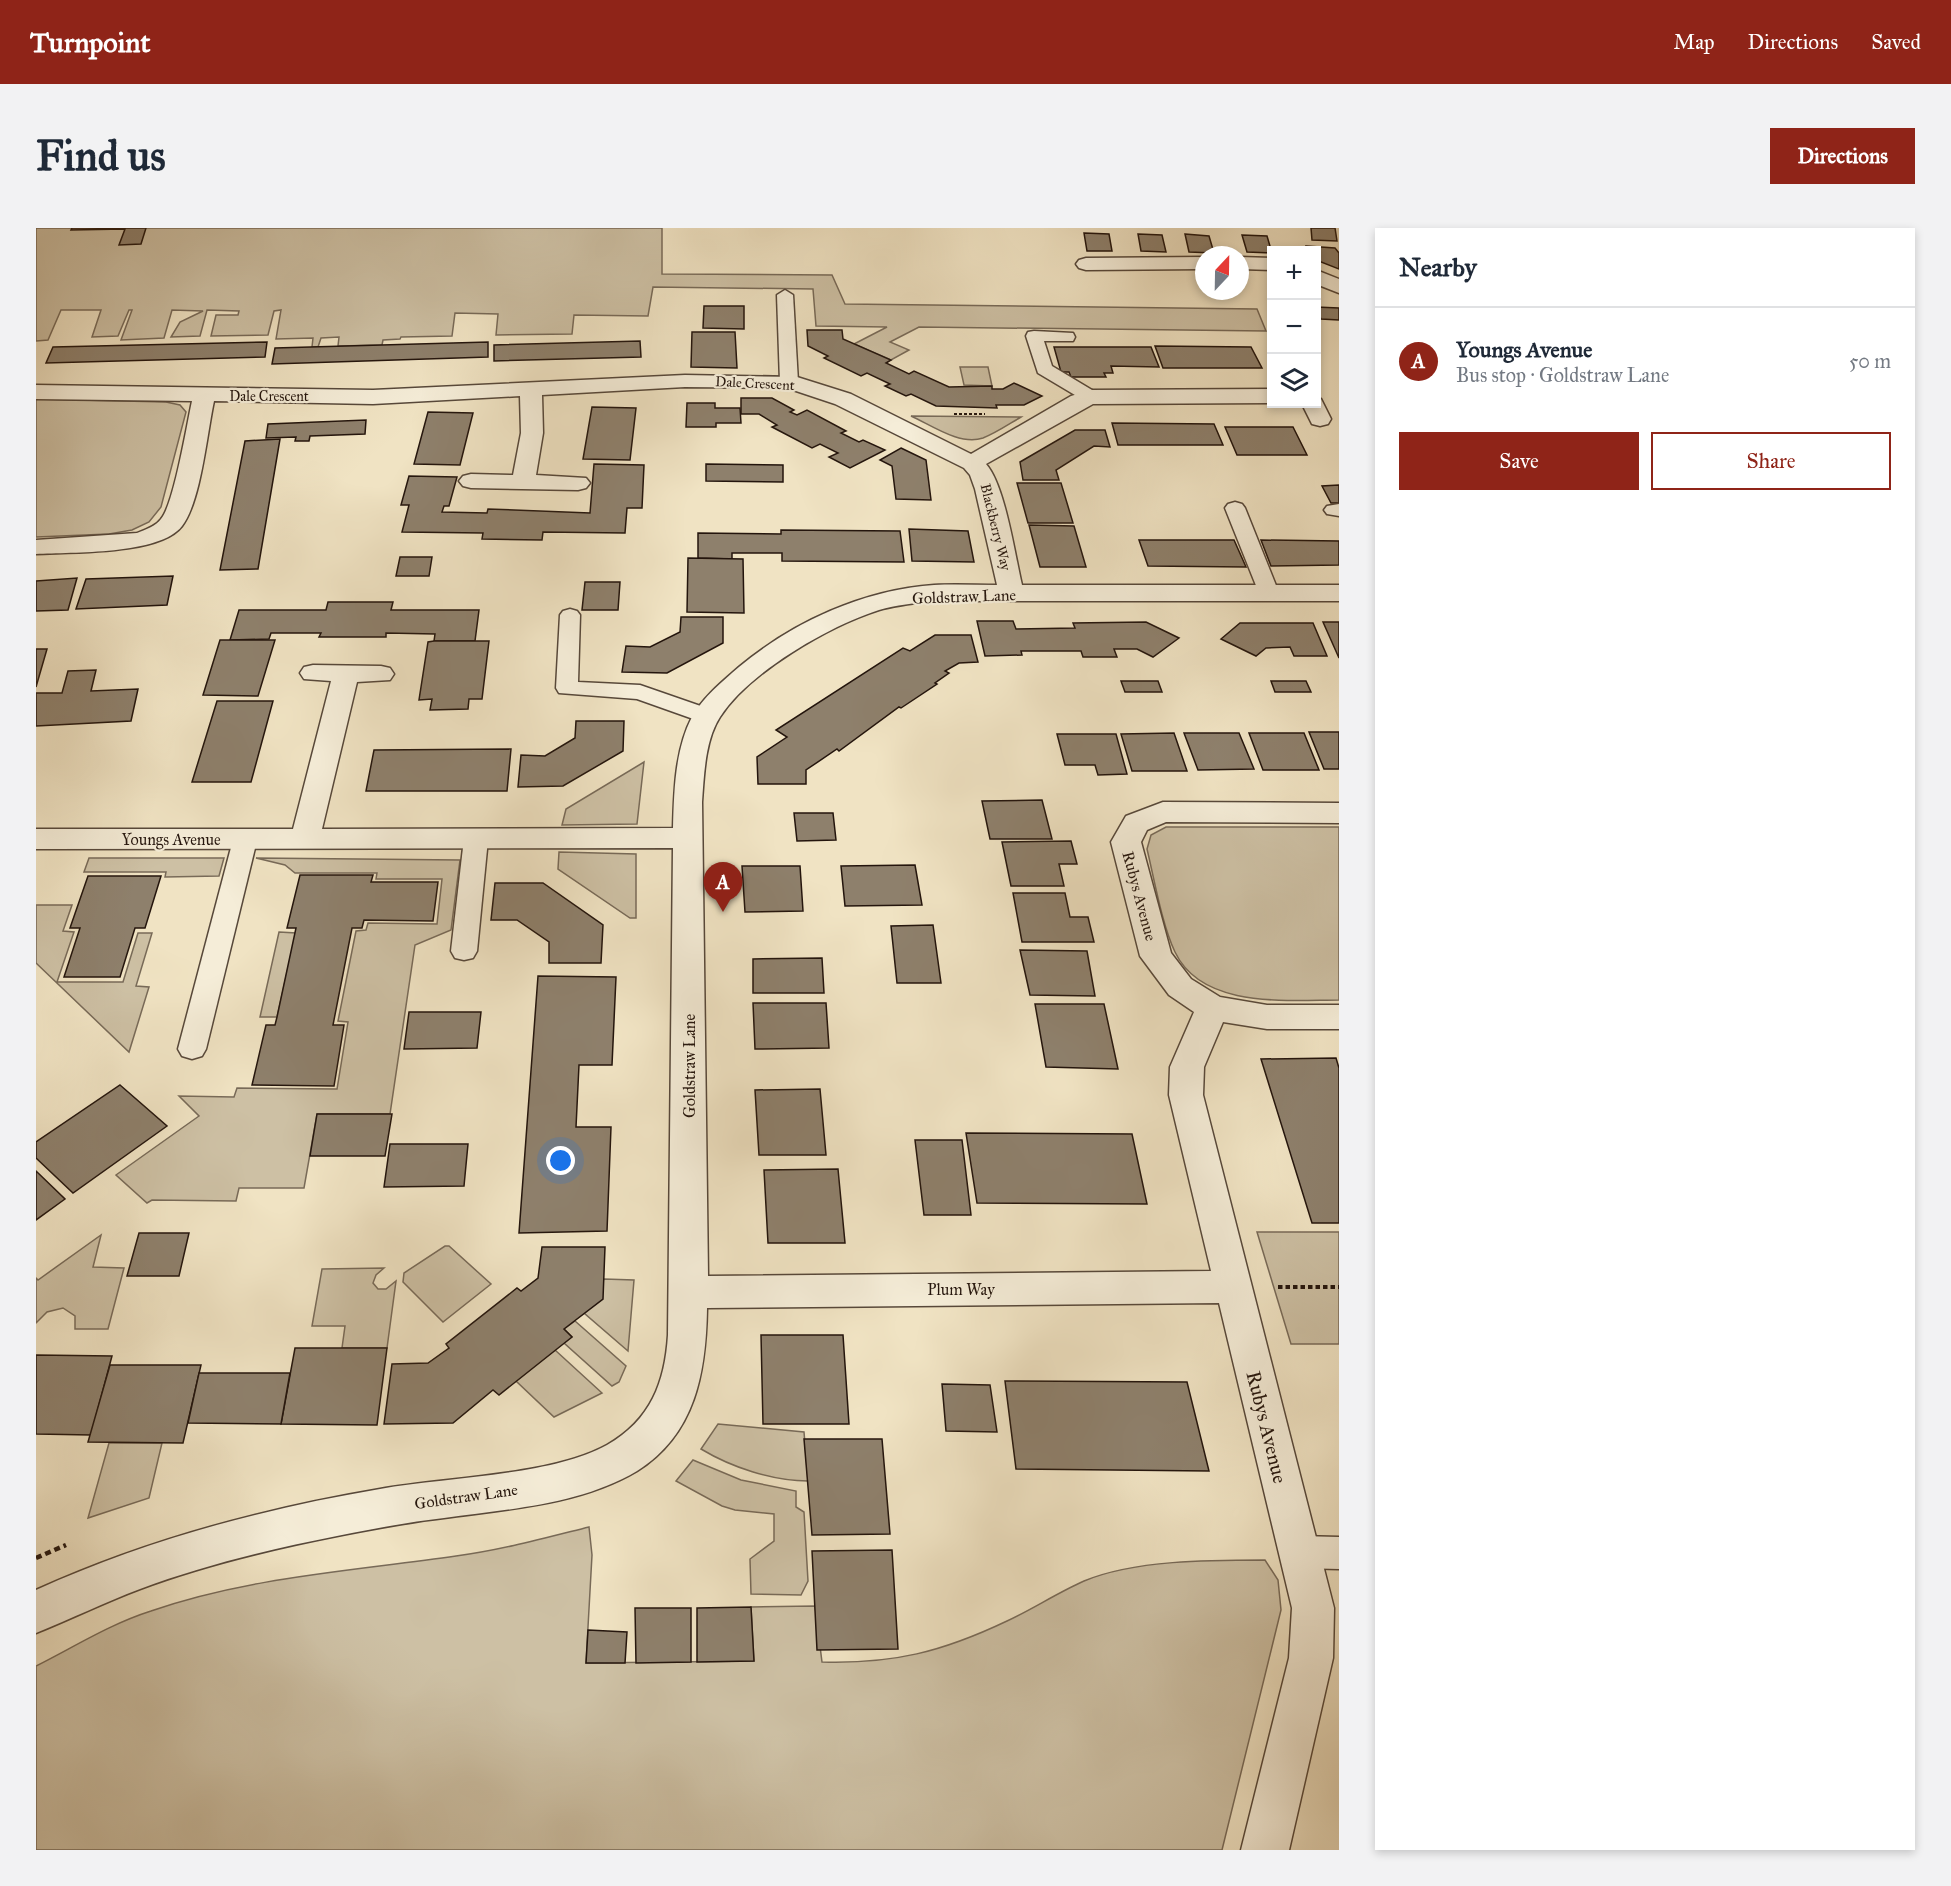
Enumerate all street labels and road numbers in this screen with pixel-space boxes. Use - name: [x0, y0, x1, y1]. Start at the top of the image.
- street label: Dale Crescent: [715, 373, 795, 394]
- street label: Dale Crescent: [229, 388, 309, 405]
- street label: Blackberry Way: [977, 482, 1015, 573]
- street label: Goldstraw Lane: [912, 585, 1017, 608]
- street label: Youngs Avenue: [121, 830, 221, 850]
- street label: Rubys Avenue: [1118, 849, 1161, 943]
- street label: Goldstraw Lane: [680, 1014, 699, 1118]
- street label: Plum Way: [927, 1280, 995, 1299]
- street label: Rubys Avenue: [1241, 1368, 1293, 1486]
- street label: Goldstraw Lane: [413, 1480, 519, 1513]

